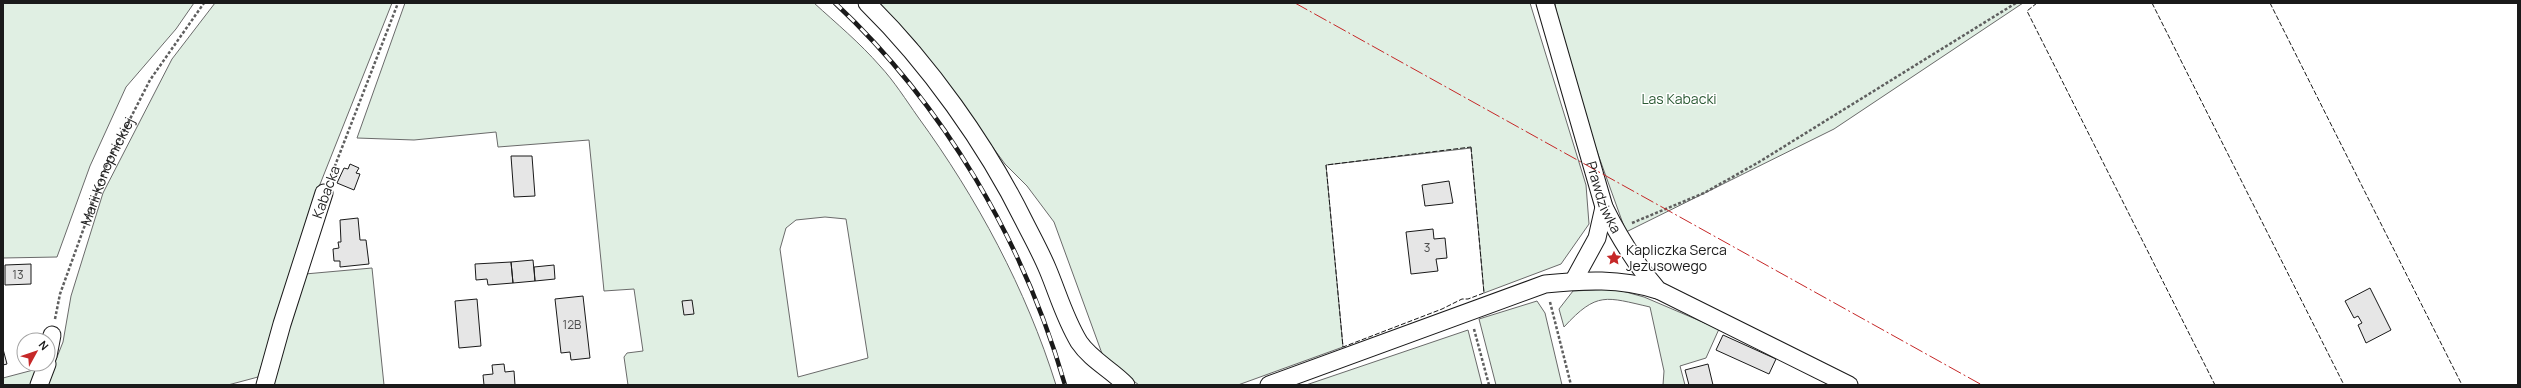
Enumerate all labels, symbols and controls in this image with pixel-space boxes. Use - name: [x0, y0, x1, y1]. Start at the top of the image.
- park label: Las Kabacki: [1641, 89, 1717, 108]
- street label: Marii Konopnickiej: [76, 114, 138, 228]
- street label: Prawdziwka: [1582, 159, 1626, 237]
- street label: Kabacka: [307, 163, 344, 221]
- house number: 3: [1424, 239, 1430, 256]
- place label: Kapliczka Serca Jezusowego: [1626, 240, 1727, 275]
- place icon: Kapliczka Serca Jezusowego: [1605, 249, 1623, 267]
- house number: 13: [12, 266, 24, 283]
- house number: 12B: [563, 316, 581, 333]
- north arrow: [16, 332, 56, 372]
- text: N: [36, 337, 52, 353]

